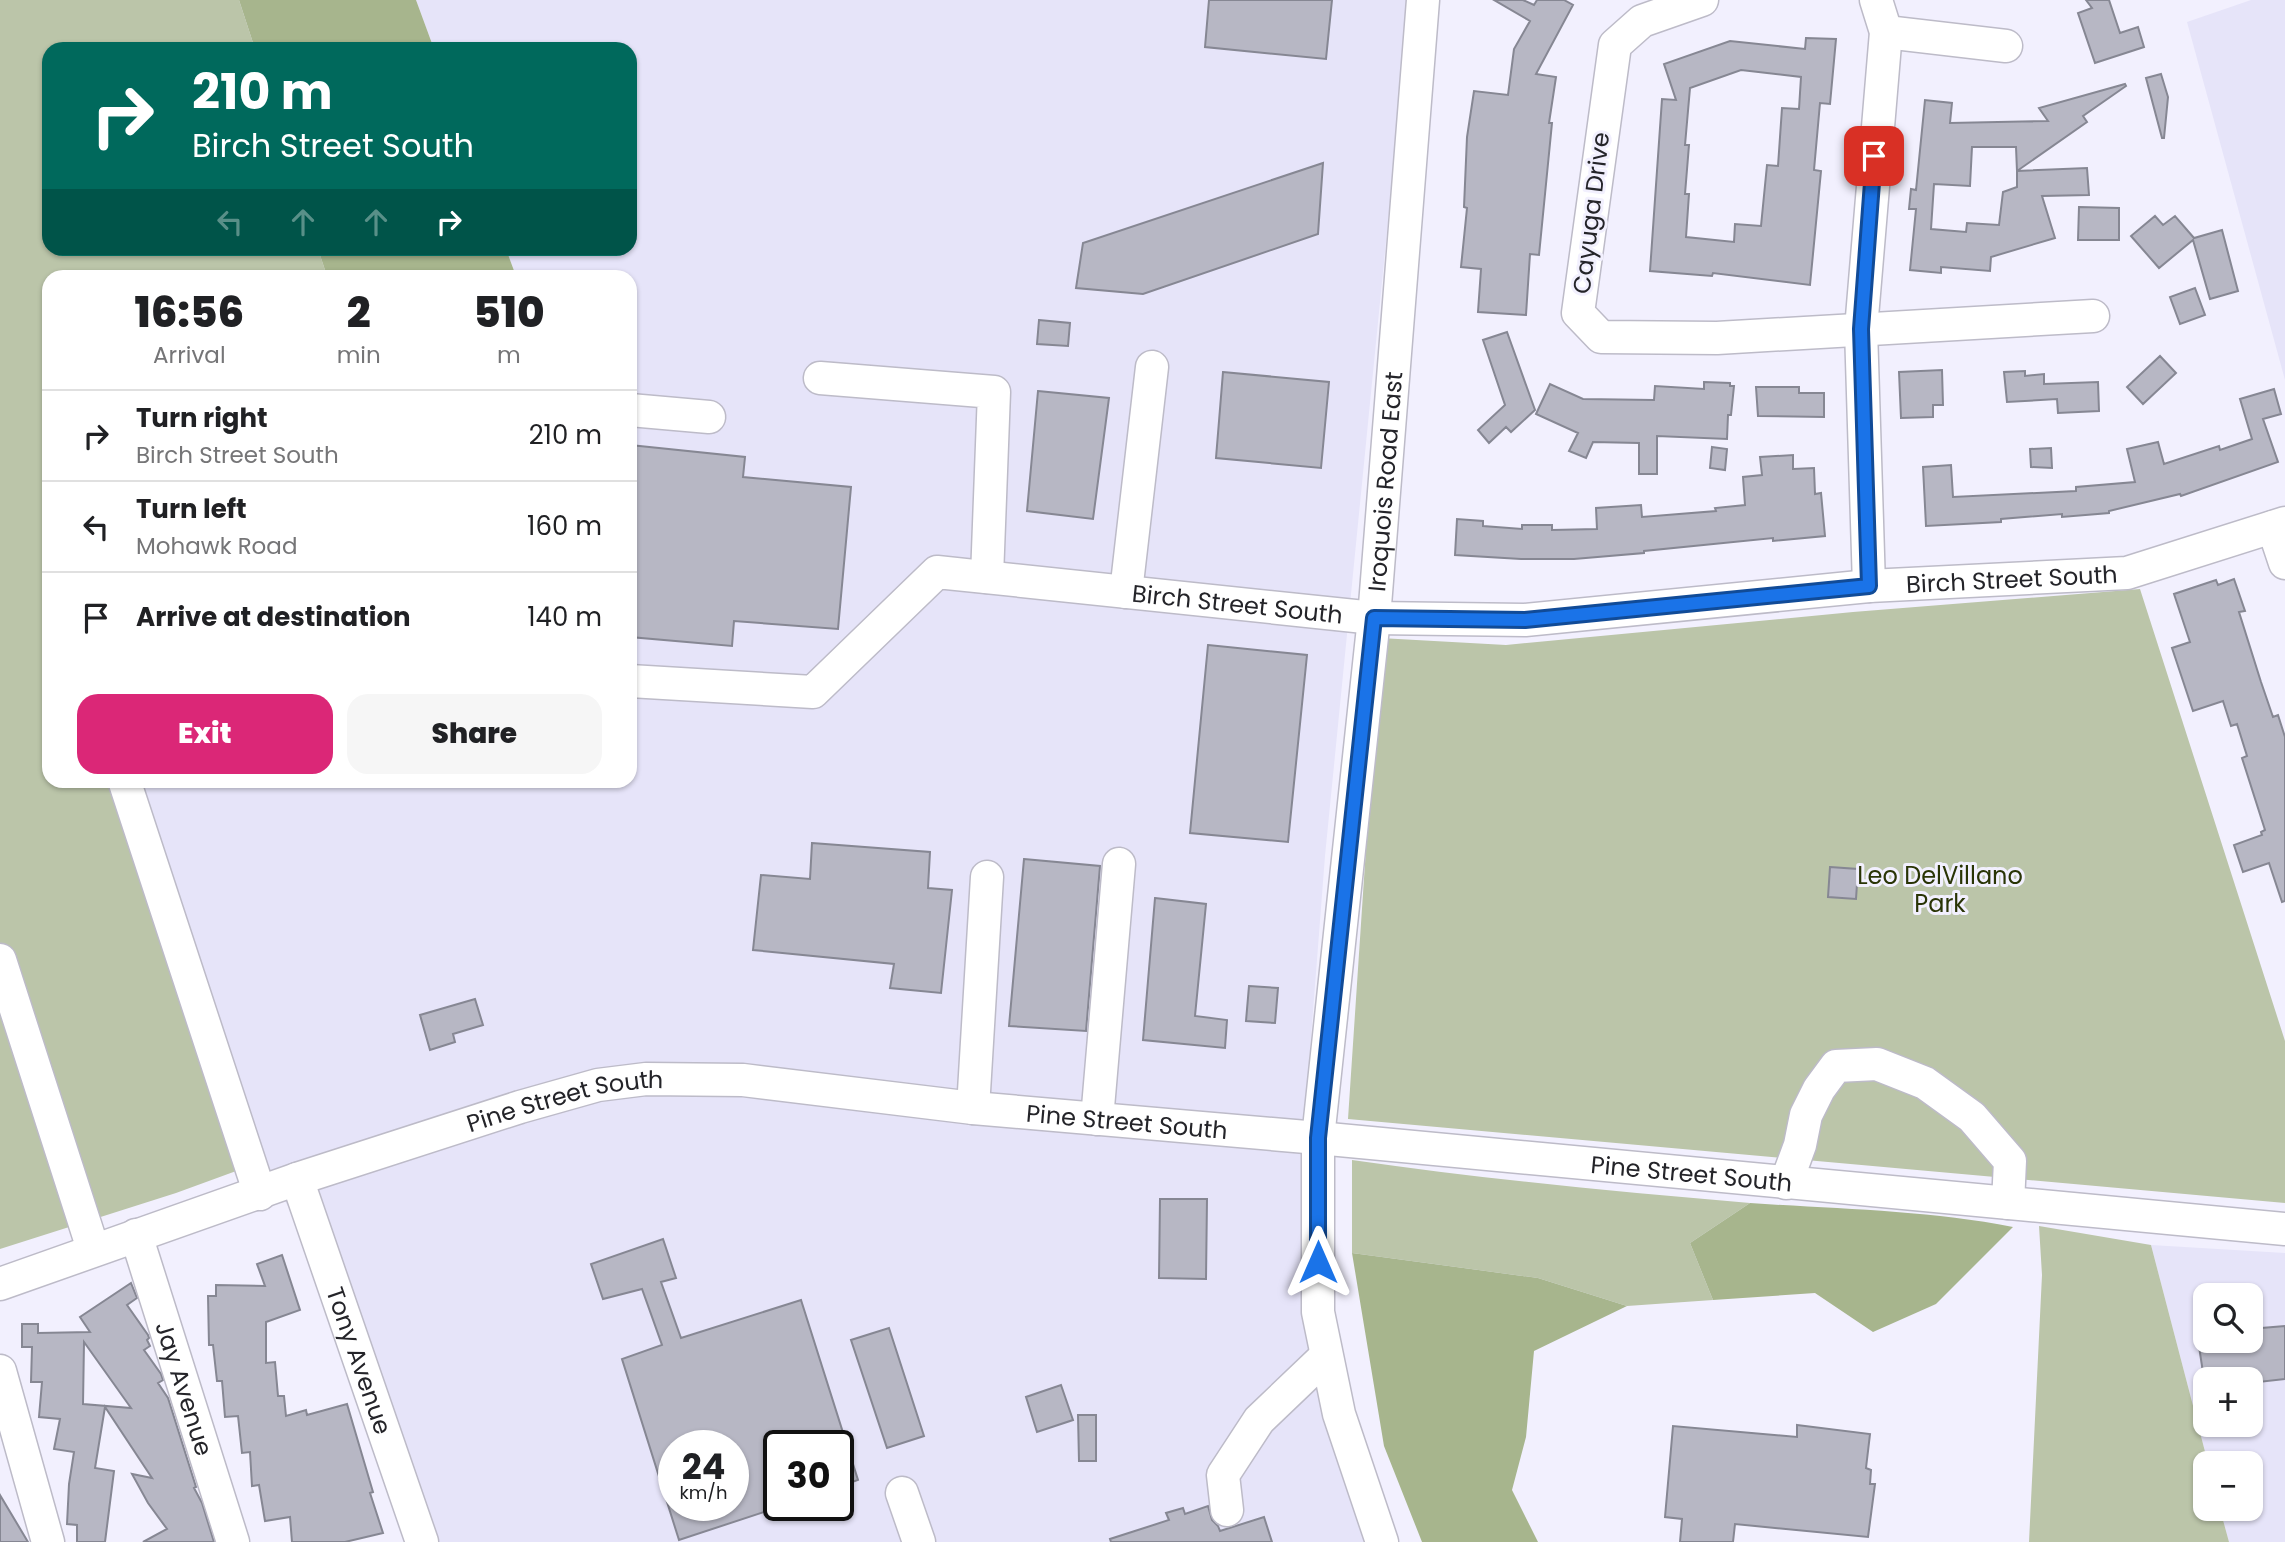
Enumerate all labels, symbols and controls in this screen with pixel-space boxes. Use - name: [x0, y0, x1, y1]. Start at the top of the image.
- text: 210 m: [192, 58, 333, 126]
- icon: right: [77, 70, 168, 161]
- text: Birch Street South: [192, 123, 474, 168]
- pin: [1844, 126, 1904, 186]
- street label: Cayuga Drive: [1565, 130, 1617, 296]
- icon: arrive: [1855, 137, 1893, 175]
- icon: left: [211, 203, 249, 241]
- icon: ahead: [284, 203, 322, 241]
- icon: ahead: [357, 203, 395, 241]
- icon: right: [430, 203, 468, 241]
- text: 16:56: [134, 283, 244, 342]
- text: 2: [347, 283, 371, 342]
- text: 510: [473, 283, 545, 342]
- text: Arrival: [153, 339, 226, 371]
- text: min: [337, 339, 381, 371]
- text: m: [497, 339, 521, 371]
- street label: Iroquois Road East: [1360, 370, 1410, 593]
- text: Turn right: [136, 400, 268, 436]
- icon: right: [77, 417, 115, 455]
- text: 210 m: [529, 417, 602, 453]
- text: Birch Street South: [136, 439, 339, 471]
- text: Turn left: [136, 491, 247, 527]
- icon: left: [77, 508, 115, 546]
- text: 160 m: [527, 508, 602, 544]
- text: Mohawk Road: [136, 530, 297, 562]
- street label: Birch Street South: [1905, 557, 2118, 601]
- street label: Birch Street South: [1130, 576, 1344, 631]
- icon: arrive: [77, 599, 115, 637]
- text: Arrive at destination: [136, 599, 411, 635]
- text: 140 m: [527, 599, 602, 635]
- button: Exit: [77, 694, 333, 774]
- button: Share: [347, 694, 602, 774]
- park label: Leo DelVillano Park: [1857, 859, 2023, 920]
- street label: Pine Street South: [462, 1062, 664, 1140]
- street label: Pine Street South: [1025, 1096, 1229, 1147]
- street label: Pine Street South: [1589, 1147, 1794, 1199]
- position arrow: [1281, 1225, 1355, 1299]
- street label: Tony Avenue: [319, 1282, 400, 1439]
- map controls: [2193, 1283, 2263, 1521]
- button: search: [2193, 1283, 2263, 1353]
- street label: Jay Avenue: [148, 1317, 221, 1460]
- button: +: [2193, 1367, 2263, 1437]
- speed limit sign: 30: [763, 1430, 854, 1521]
- text: 24: [682, 1442, 725, 1491]
- button: −: [2193, 1451, 2263, 1521]
- text: km/h: [680, 1480, 727, 1505]

